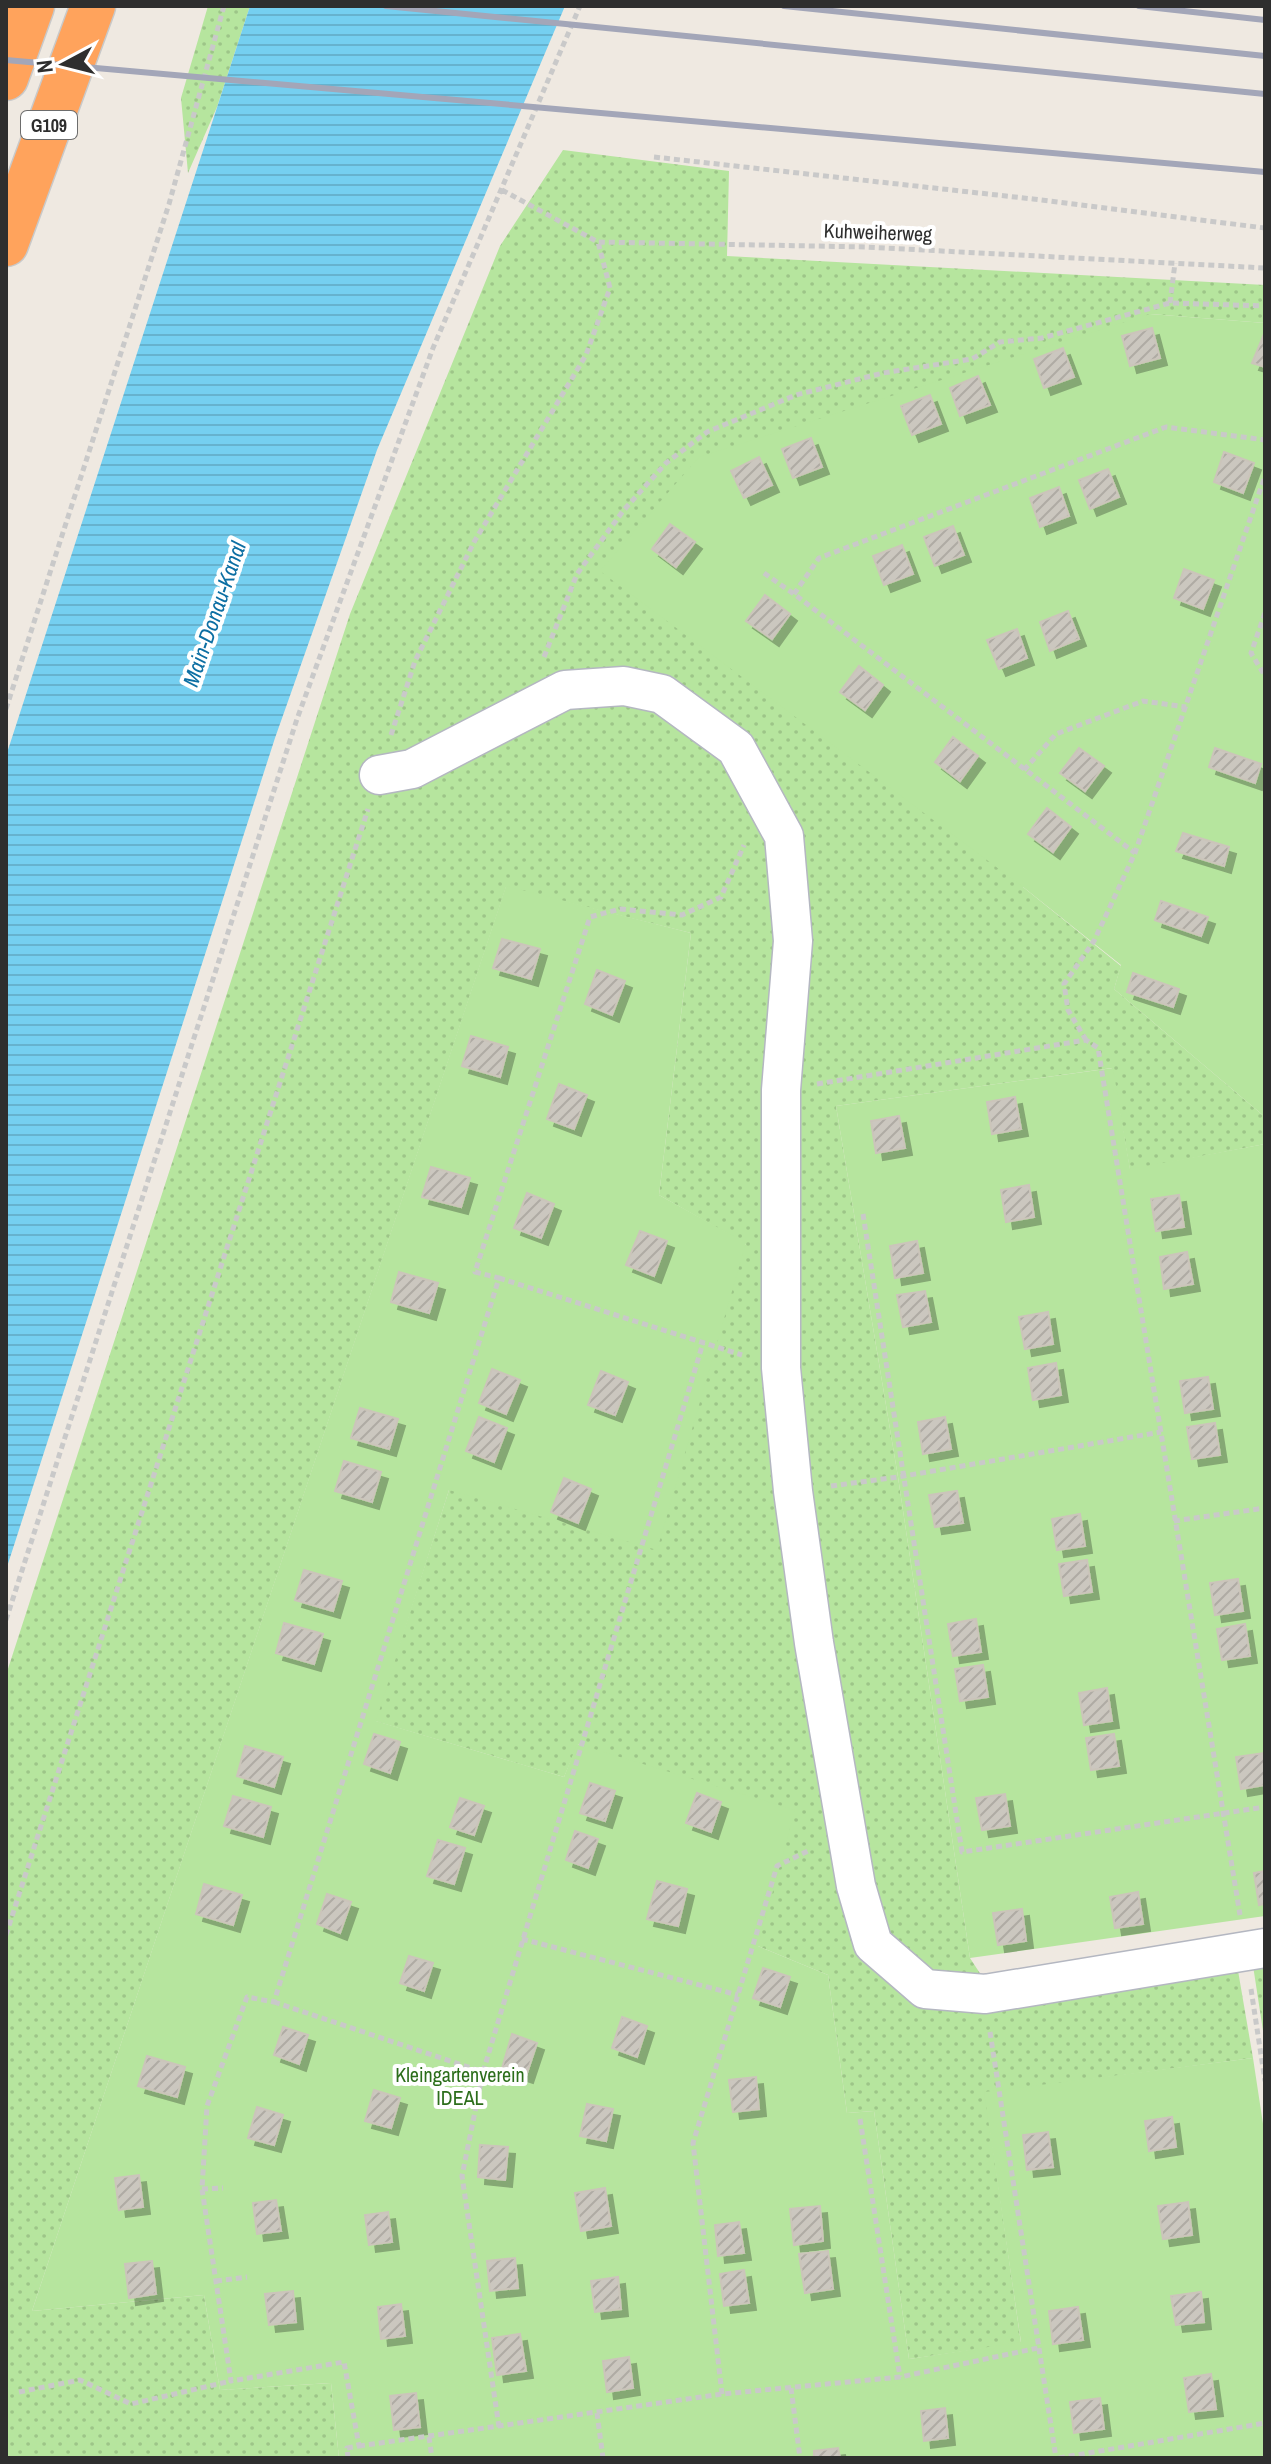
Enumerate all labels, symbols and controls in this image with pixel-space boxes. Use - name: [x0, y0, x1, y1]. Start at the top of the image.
- north arrow: [24, 24, 104, 104]
- text: N: [28, 58, 60, 75]
- road number: G109: [21, 111, 77, 139]
- street label: Kuhweiherweg: [823, 217, 933, 247]
- water label: Main-Donau-Kanal: [175, 537, 253, 690]
- park label: Kleingartenverein IDEAL: [395, 2061, 525, 2111]

